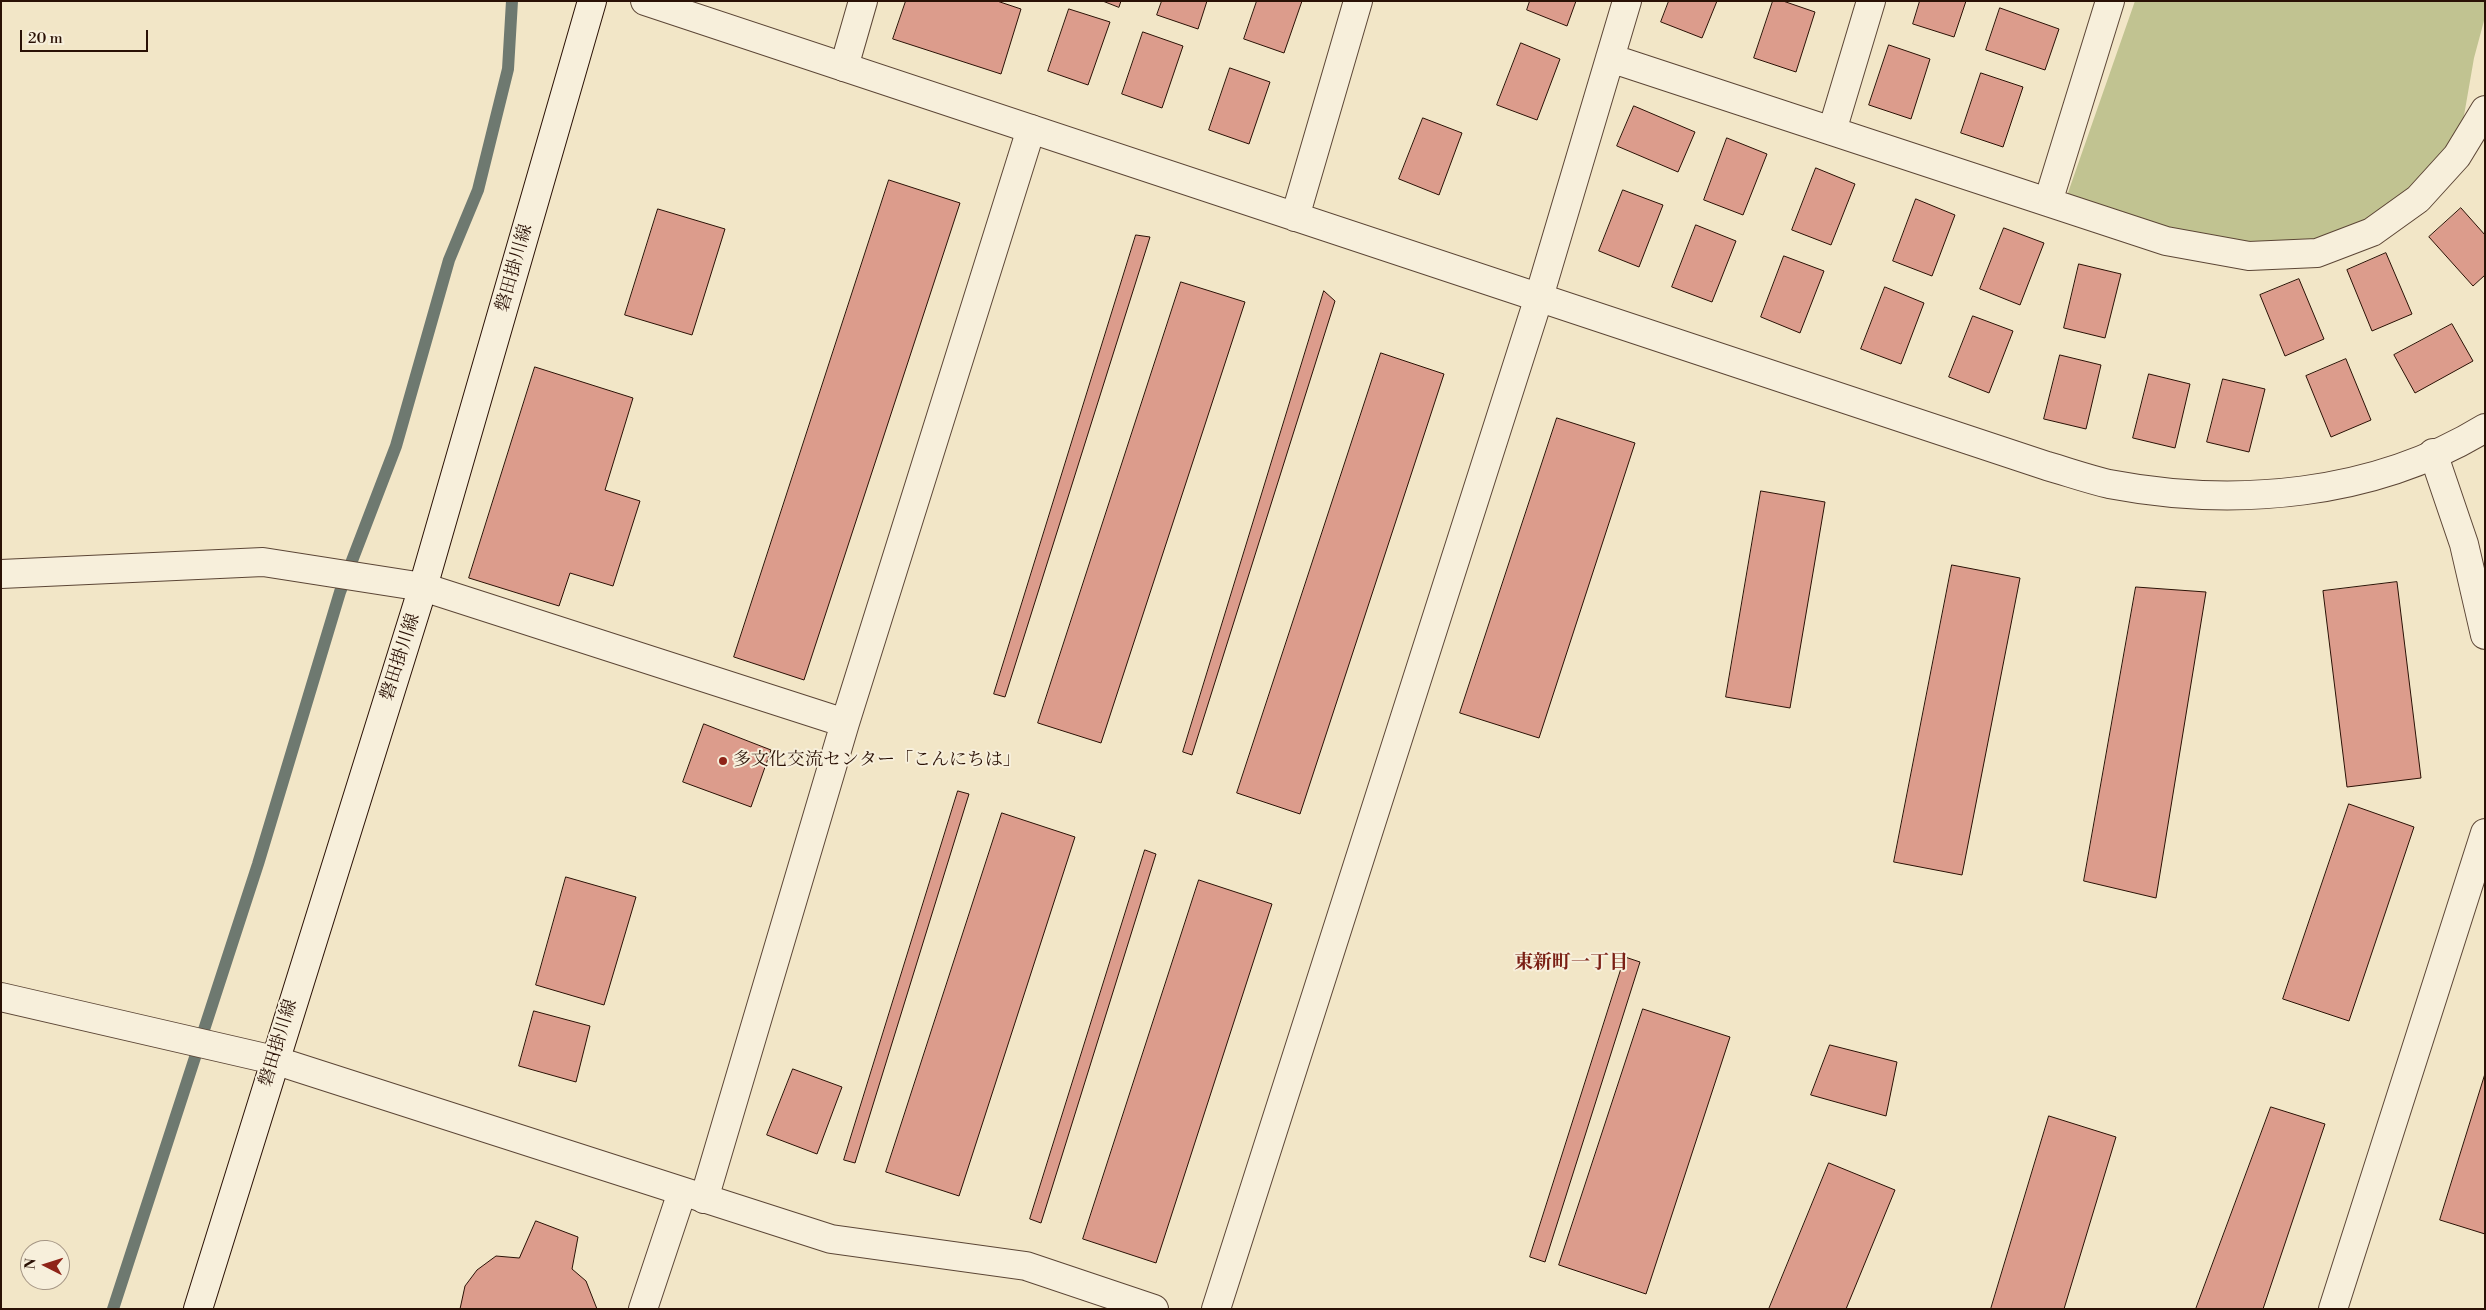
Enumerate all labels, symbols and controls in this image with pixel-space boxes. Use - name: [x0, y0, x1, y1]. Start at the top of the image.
- scale bar: [22, 20, 150, 52]
- text: 20 m: [28, 29, 63, 48]
- street label: 磐田掛川線: [492, 222, 538, 314]
- street label: 磐田掛川線: [377, 611, 425, 703]
- place label: 多文化交流センター「こんにちは」: [733, 750, 1021, 772]
- marker: 多文化交流センター「こんにちは」: [717, 755, 729, 767]
- district label: 東新町一丁目: [1514, 952, 1628, 974]
- street label: 磐田掛川線: [256, 997, 302, 1089]
- north arrow: [20, 1240, 70, 1290]
- text: N: [22, 1257, 41, 1270]

